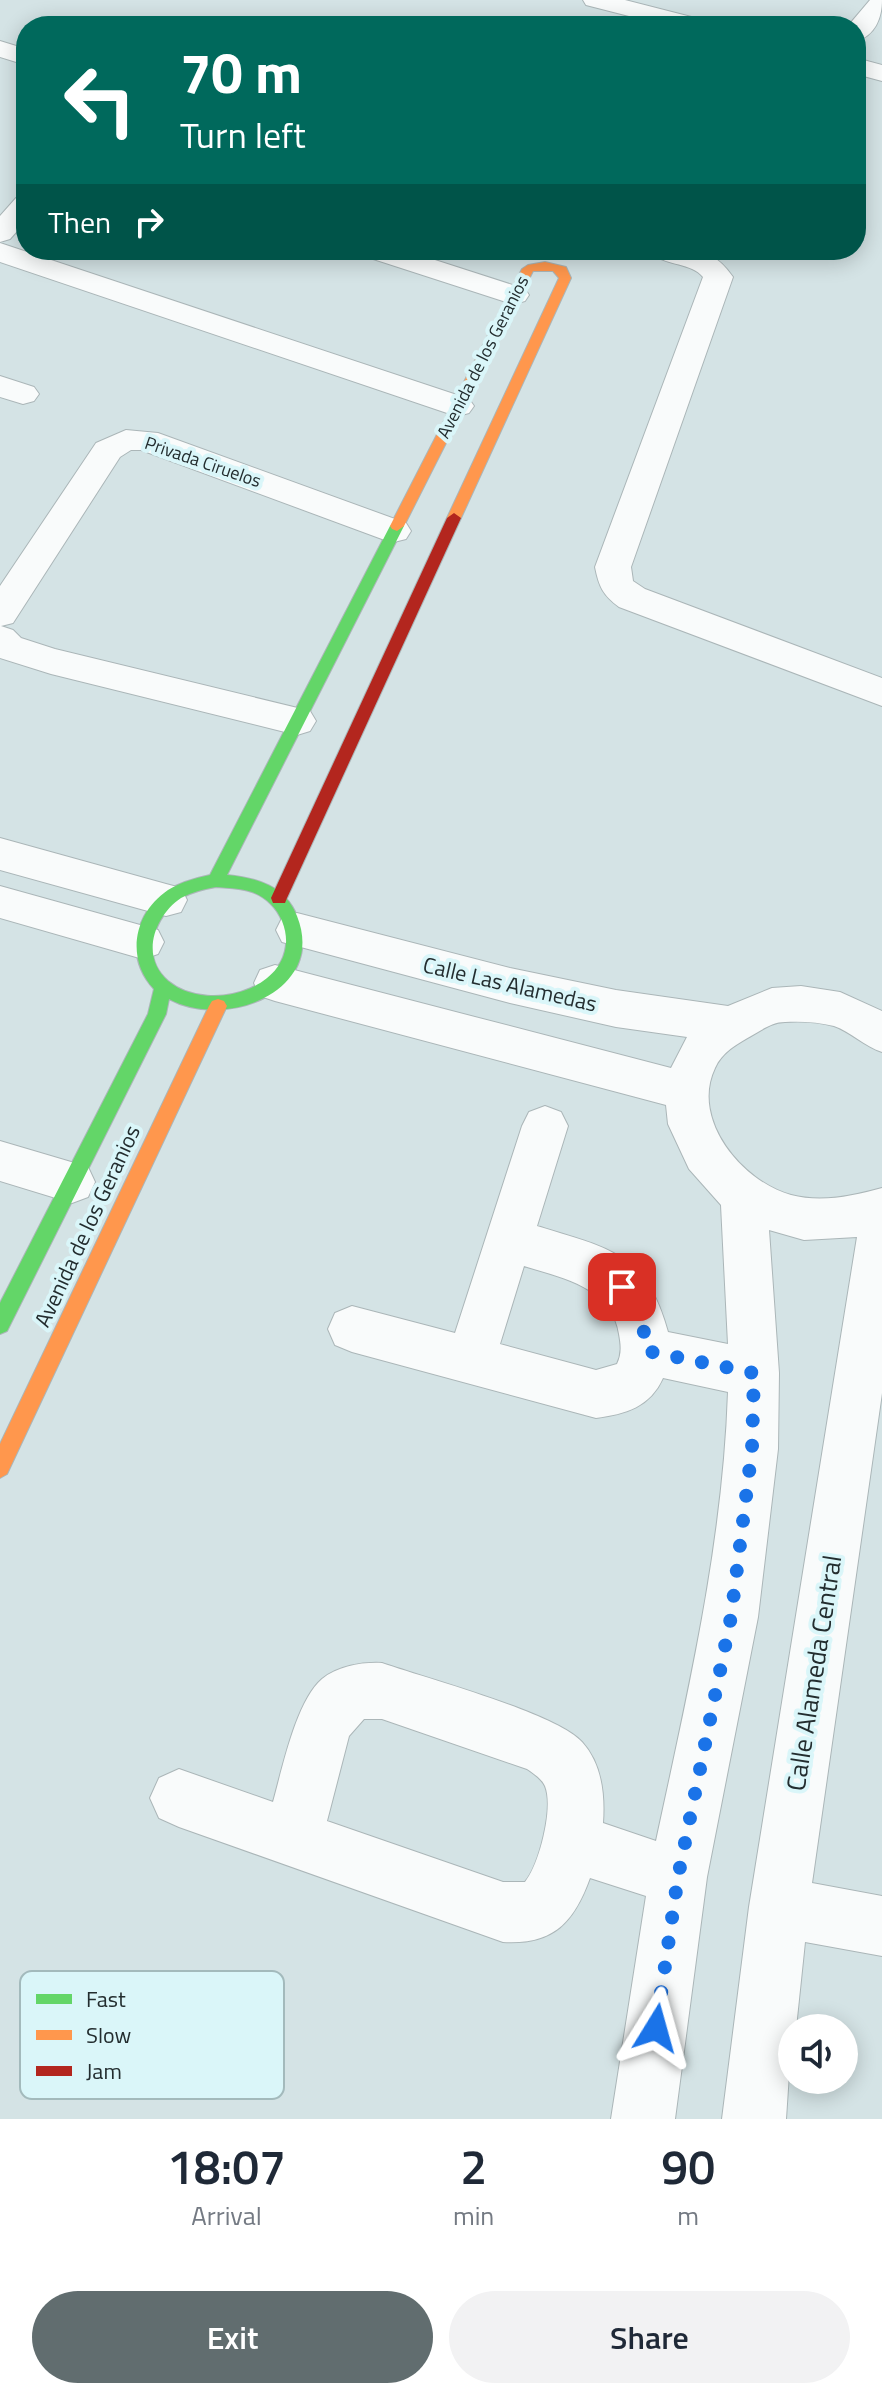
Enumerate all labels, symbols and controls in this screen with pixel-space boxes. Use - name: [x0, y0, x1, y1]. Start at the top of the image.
- text: 70 m: [180, 30, 302, 115]
- icon: left: [48, 48, 152, 152]
- text: Turn left: [180, 107, 306, 162]
- text: Then: [48, 199, 111, 245]
- icon: right: [127, 200, 171, 244]
- street label: Avenida de los Geranios: [430, 271, 535, 443]
- street label: Privada Ciruelos: [141, 429, 265, 494]
- street label: Calle Las Alamedas: [420, 947, 600, 1021]
- street label: Avenida de los Geranios: [25, 1119, 149, 1333]
- pin: [588, 1253, 656, 1321]
- icon: arrive: [600, 1265, 644, 1309]
- street label: Calle Alameda Central: [776, 1552, 851, 1793]
- legend: [20, 1971, 284, 2099]
- text: Fast: [86, 1982, 126, 2016]
- position arrow: [614, 1986, 698, 2070]
- map controls: [778, 2014, 858, 2094]
- button: sound: [778, 2014, 858, 2094]
- text: Slow: [86, 2018, 132, 2052]
- text: Jam: [86, 2054, 122, 2088]
- text: 18:07: [167, 2130, 286, 2203]
- text: 2: [460, 2130, 487, 2203]
- text: 90: [661, 2130, 715, 2203]
- text: Arrival: [191, 2196, 262, 2235]
- text: min: [453, 2196, 494, 2235]
- text: m: [677, 2196, 699, 2235]
- button: Exit: [32, 2291, 433, 2383]
- button: Share: [449, 2291, 850, 2383]

